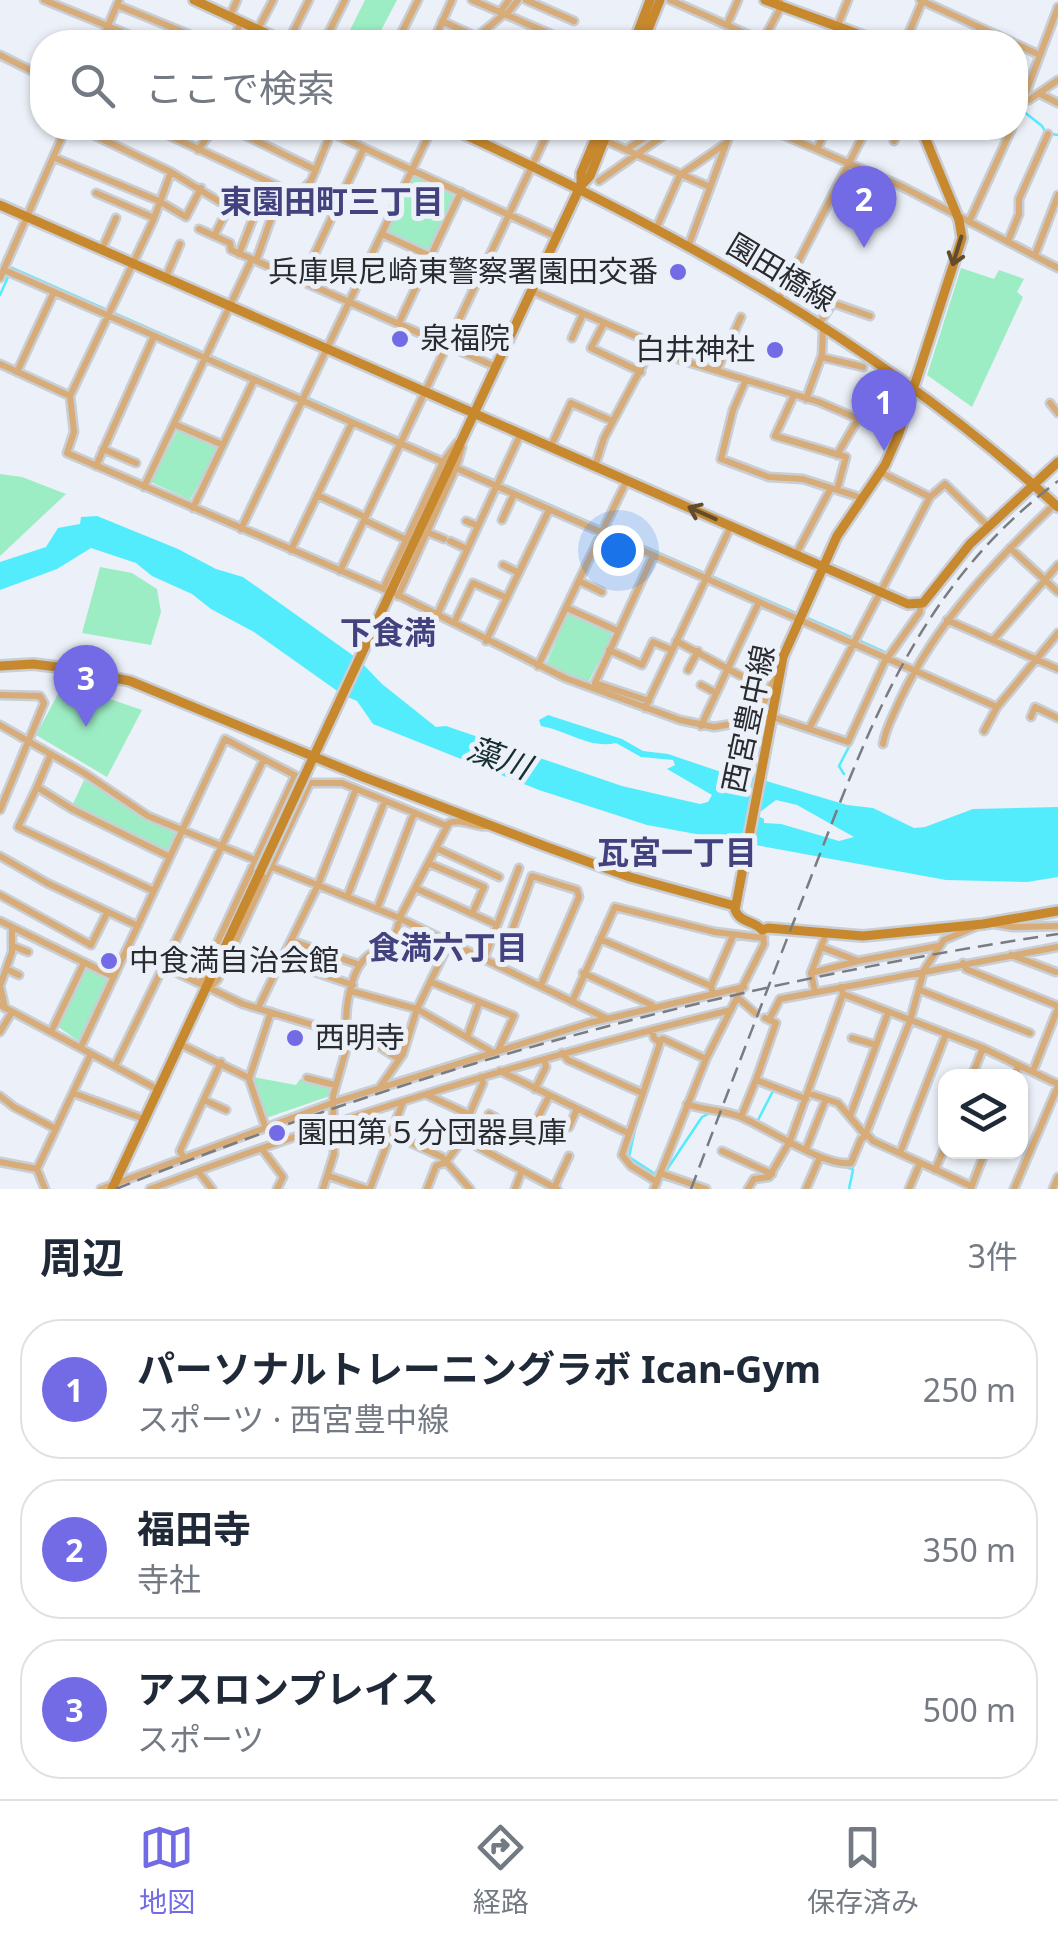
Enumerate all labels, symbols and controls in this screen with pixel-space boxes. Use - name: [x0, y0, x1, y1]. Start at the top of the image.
- search box: [30, 30, 1028, 140]
- icon: search: [65, 58, 120, 113]
- text: ここで検索: [145, 61, 335, 113]
- pin: 2: [832, 166, 896, 248]
- district label: 東園田町三丁目: [220, 179, 444, 222]
- street label: 園田橋線: [720, 223, 844, 320]
- one-way arrow: [947, 235, 965, 267]
- place label: 兵庫県尼崎東警察署園田交番: [268, 250, 658, 291]
- marker: 兵庫県尼崎東警察署園田交番: [667, 261, 689, 283]
- place label: 泉福院: [420, 317, 510, 358]
- marker: 泉福院: [389, 328, 411, 350]
- place label: 白井神社: [635, 328, 755, 369]
- marker: 白井神社: [764, 339, 786, 361]
- pin: 1: [852, 368, 916, 451]
- one-way arrow: [687, 503, 718, 521]
- your location: [593, 525, 644, 576]
- district label: 下食満: [340, 610, 436, 653]
- street label: 西宮豊中線: [712, 641, 783, 796]
- pin: 3: [54, 644, 118, 727]
- water label: 藻川: [462, 725, 540, 789]
- district label: 瓦宮一丁目: [597, 830, 757, 873]
- district label: 食満六丁目: [368, 925, 528, 968]
- place label: 中食満自治会館: [129, 939, 339, 980]
- marker: 中食満自治会館: [98, 950, 120, 972]
- place label: 西明寺: [315, 1016, 405, 1057]
- marker: 西明寺: [284, 1027, 306, 1049]
- map controls: [938, 1069, 1028, 1159]
- button: layers: [938, 1069, 1028, 1159]
- place label: 園田第５分団器具庫: [297, 1111, 567, 1152]
- marker: 園田第５分団器具庫: [266, 1122, 288, 1144]
- text: 周辺: [40, 1228, 124, 1285]
- text: 3件: [968, 1234, 1018, 1277]
- text: パーソナルトレーニングラボ Ican-Gym: [137, 1342, 821, 1394]
- text: 1: [65, 1368, 84, 1411]
- text: 250 m: [923, 1368, 1016, 1411]
- text: スポーツ · 西宮豊中線: [137, 1397, 450, 1440]
- text: 福田寺: [137, 1502, 251, 1554]
- text: 2: [65, 1528, 84, 1571]
- text: 350 m: [923, 1528, 1016, 1571]
- text: 寺社: [137, 1557, 201, 1600]
- text: アスロンプレイス: [137, 1662, 439, 1714]
- text: 3: [65, 1688, 84, 1731]
- text: 500 m: [923, 1688, 1016, 1731]
- text: スポーツ: [137, 1717, 264, 1760]
- tab: 地図: [139, 1820, 195, 1920]
- tab: 経路: [473, 1820, 529, 1920]
- tab: 保存済み: [807, 1820, 919, 1920]

